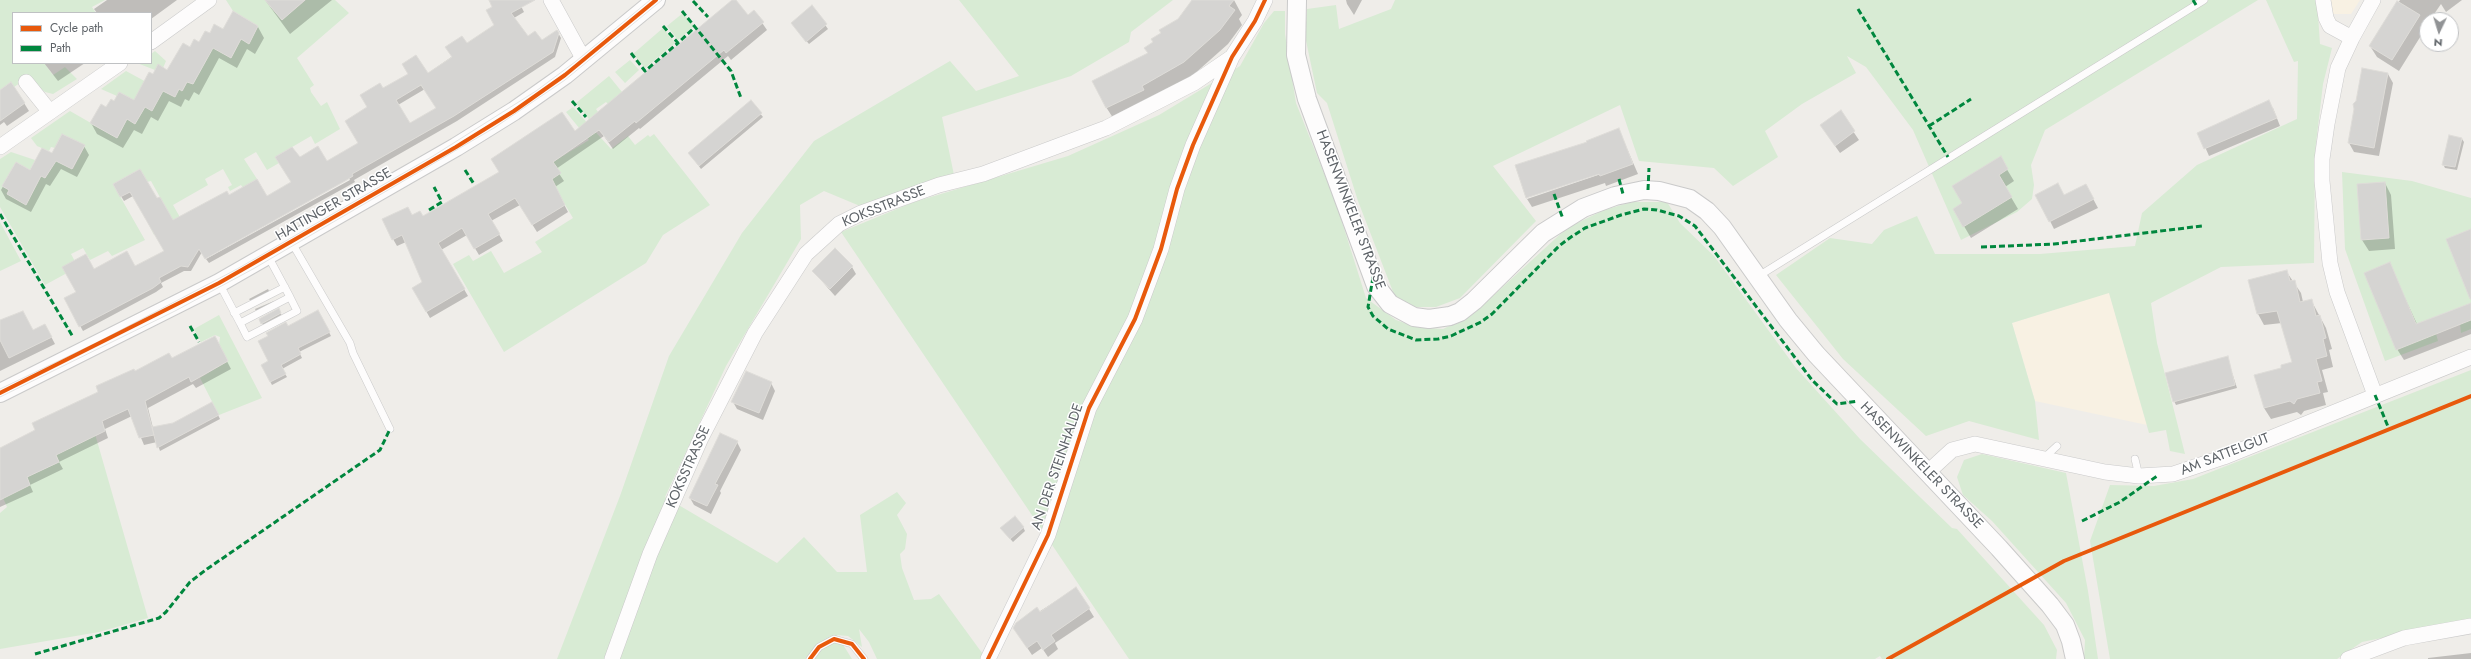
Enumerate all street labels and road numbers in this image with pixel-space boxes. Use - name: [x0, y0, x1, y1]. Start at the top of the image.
- street label: HASENWINKELER STRASSE: [1312, 128, 1388, 292]
- street label: HATTINGER STRASSE: [273, 165, 395, 245]
- street label: KOKSSTRASSE: [840, 183, 928, 231]
- street label: HASENWINKELER STRASSE: [1856, 399, 1986, 533]
- street label: AN DER STEINHALDE: [1028, 402, 1088, 532]
- street label: KOKSSTRASSE: [663, 423, 715, 511]
- street label: AM SATTELGUT: [2178, 430, 2272, 480]

